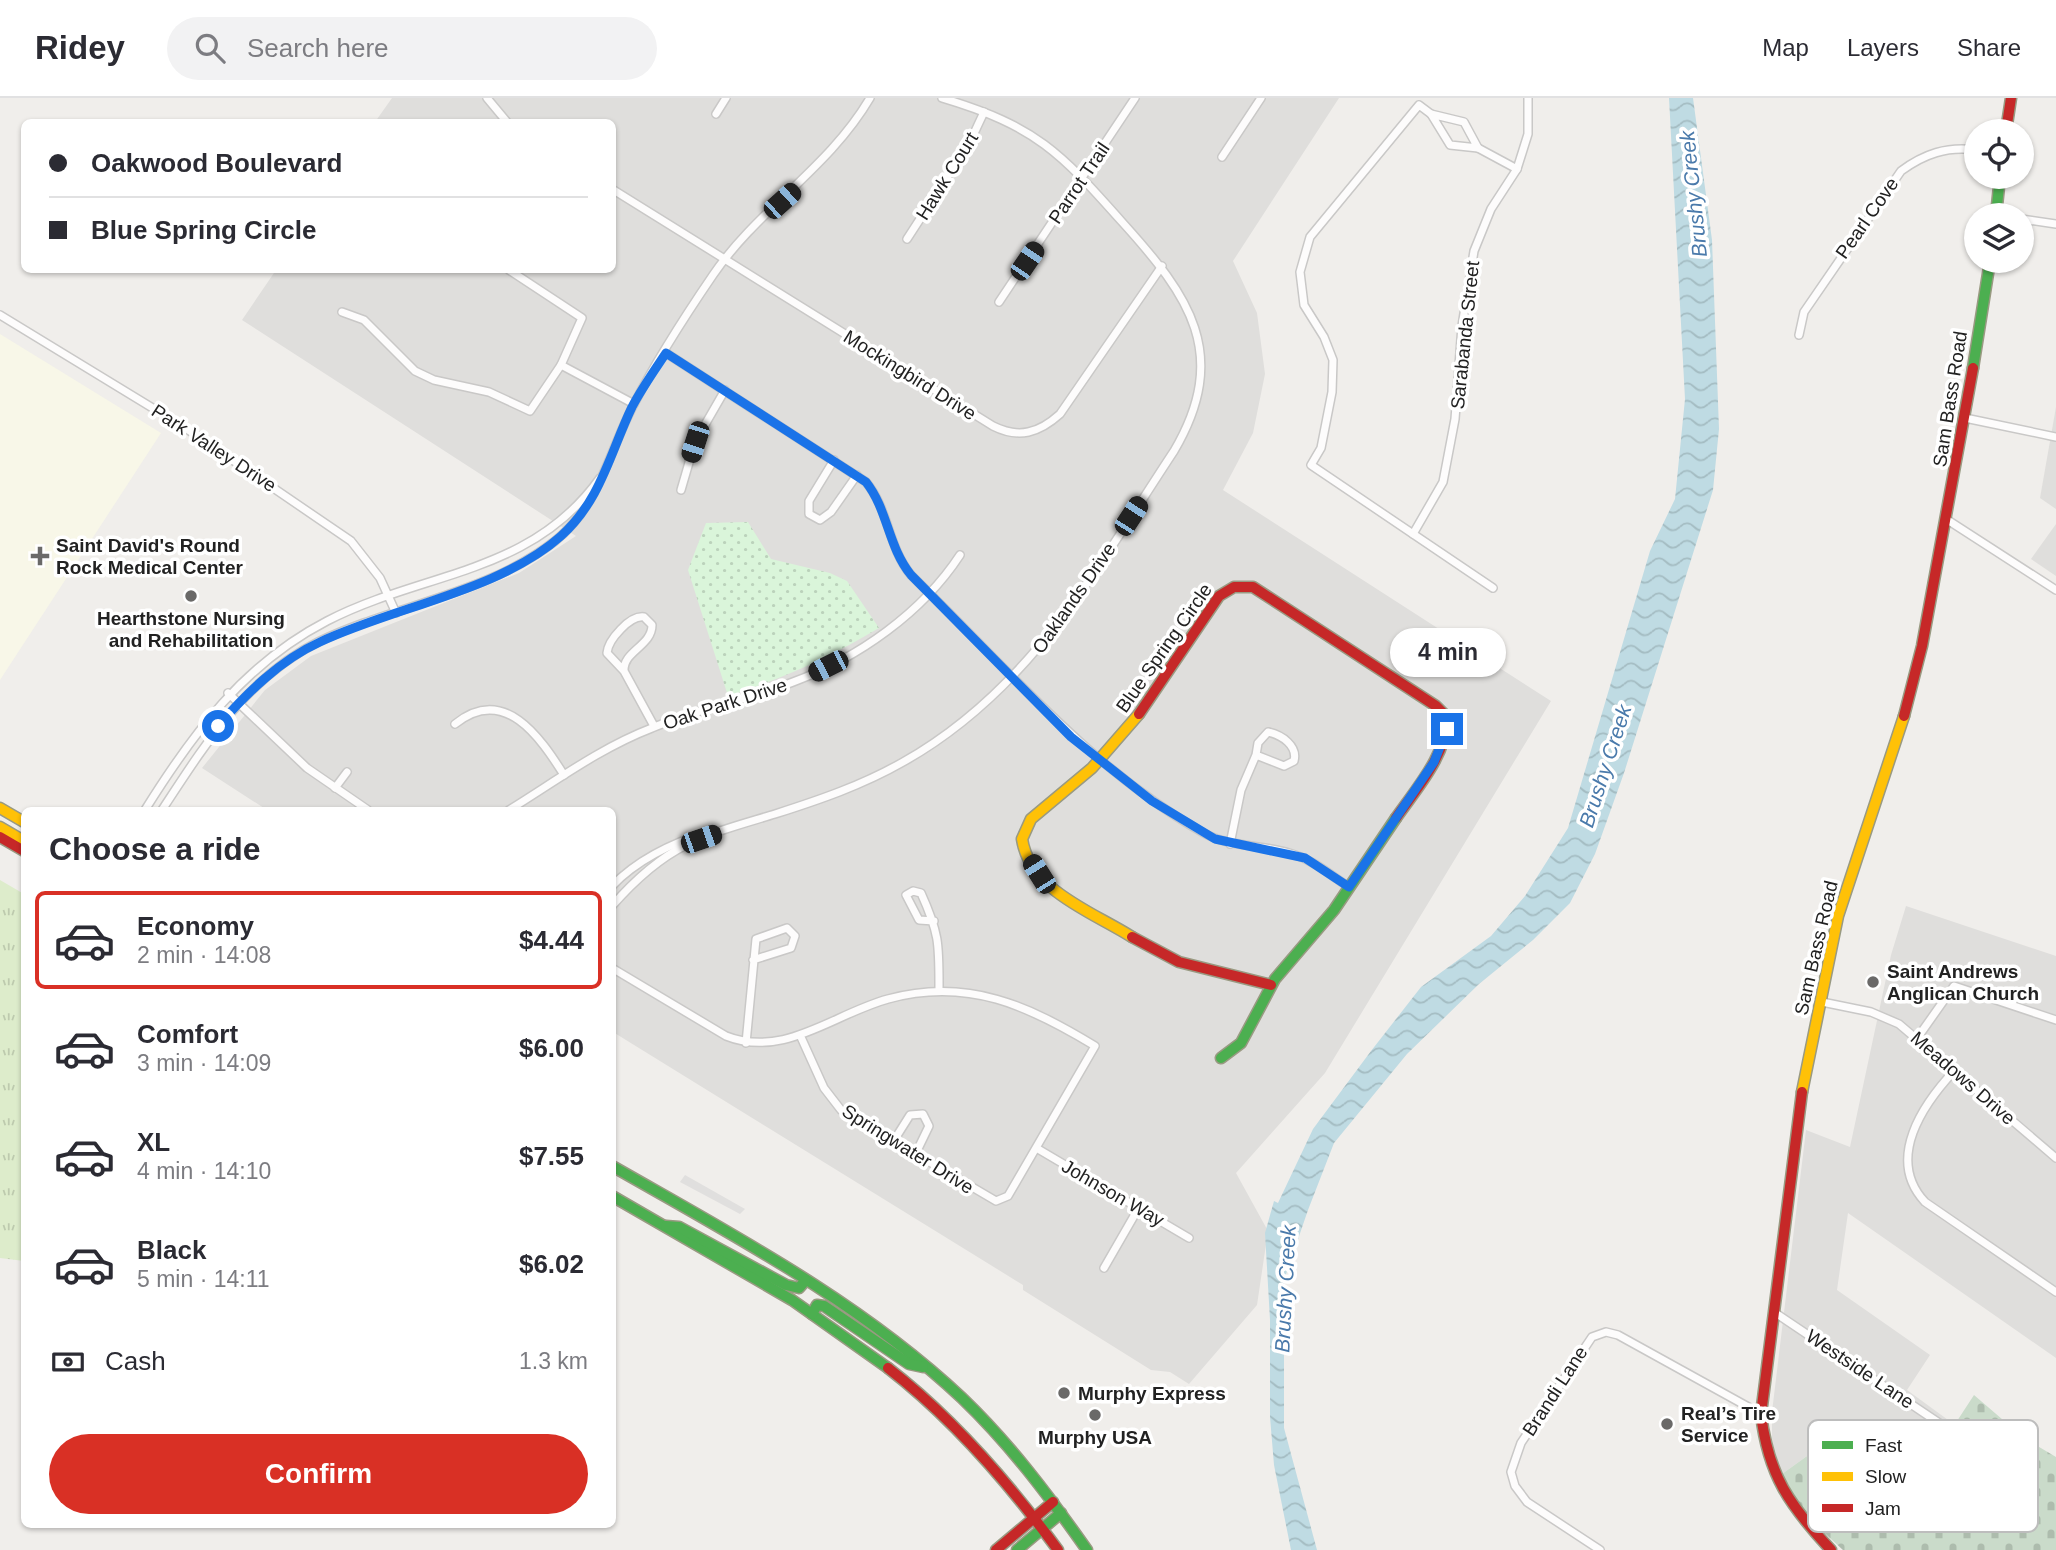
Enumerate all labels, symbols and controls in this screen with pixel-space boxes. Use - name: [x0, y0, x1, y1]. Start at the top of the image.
- search box: [167, 17, 657, 80]
- text: Ridey: [35, 29, 125, 66]
- icon: search: [191, 29, 229, 67]
- text: Search here: [247, 33, 389, 63]
- text: Map: [1762, 34, 1809, 61]
- text: Layers: [1847, 34, 1919, 61]
- text: Share: [1957, 34, 2021, 61]
- map controls: [1964, 119, 2034, 273]
- button: locate: [1964, 119, 2034, 189]
- street label: Hawk Court: [912, 128, 983, 224]
- water label: Brushy Creek: [1675, 128, 1711, 258]
- street label: Parrot Trail: [1044, 139, 1114, 227]
- text: Oakwood Boulevard: [91, 148, 342, 178]
- street label: Pearl Cove: [1831, 173, 1903, 263]
- car: [760, 179, 805, 223]
- button: layers: [1964, 203, 2034, 273]
- text: Blue Spring Circle: [91, 215, 316, 245]
- car: [1007, 238, 1048, 284]
- street label: Sarabanda Street: [1447, 259, 1483, 410]
- street label: Mockingbird Drive: [840, 326, 980, 424]
- street label: Sam Bass Road: [1929, 330, 1971, 468]
- street label: Park Valley Drive: [148, 400, 280, 496]
- car: [679, 419, 712, 465]
- car: [1111, 493, 1152, 539]
- place label: Saint David's Round Rock Medical Center: [56, 535, 243, 578]
- street label: Oaklands Drive: [1028, 539, 1120, 657]
- marker: Saint David's Round Rock Medical Center: [30, 546, 50, 566]
- street label: Blue Spring Circle: [1112, 580, 1216, 716]
- marker: Hearthstone Nursing and Rehabilitation: [183, 588, 199, 604]
- place label: Hearthstone Nursing and Rehabilitation: [97, 608, 285, 651]
- callout: 4 min: [1389, 628, 1505, 676]
- text: 4 min: [1418, 639, 1478, 665]
- car: [805, 647, 852, 685]
- street label: Oak Park Drive: [661, 674, 789, 734]
- water label: Brushy Creek: [1574, 701, 1636, 830]
- route start: [202, 710, 234, 742]
- route end: [1431, 713, 1463, 745]
- car: [678, 822, 725, 856]
- text: Choose a ride: [49, 831, 261, 867]
- car: [1019, 851, 1060, 897]
- street label: Sam Bass Road: [1790, 879, 1842, 1017]
- icon: car: [53, 909, 116, 972]
- text: Economy: [137, 911, 254, 941]
- text: $4.44: [519, 925, 584, 955]
- text: 2 min · 14:08: [137, 942, 271, 968]
- place label: Saint Andrews Anglican Church: [1887, 961, 2039, 1004]
- marker: Saint Andrews Anglican Church: [1865, 974, 1881, 990]
- icon: car: [53, 1017, 116, 1080]
- text: Comfort: [137, 1019, 238, 1049]
- street label: Meadows Drive: [1907, 1027, 2019, 1129]
- text: $6.00: [519, 1033, 584, 1063]
- text: 3 min · 14:09: [137, 1050, 271, 1076]
- street label: Springwater Drive: [838, 1100, 978, 1198]
- icon: car: [53, 1125, 116, 1188]
- text: XL: [137, 1127, 170, 1157]
- text: $7.55: [519, 1141, 584, 1171]
- street label: Johnson Way: [1058, 1155, 1168, 1231]
- text: 4 min · 14:10: [137, 1158, 271, 1184]
- water label: Brushy Creek: [1270, 1223, 1300, 1353]
- icon: car: [53, 1233, 116, 1296]
- text: Black: [137, 1235, 206, 1265]
- text: $6.02: [519, 1249, 584, 1279]
- text: 5 min · 14:11: [137, 1266, 270, 1292]
- street label: Westside Lane: [1802, 1325, 1918, 1413]
- street label: Brandi Lane: [1518, 1342, 1592, 1440]
- icon: cash: [49, 1343, 87, 1381]
- text: Cash: [105, 1346, 166, 1376]
- text: 1.3 km: [519, 1348, 588, 1374]
- place label: Murphy Express: [1078, 1383, 1226, 1404]
- marker: Murphy Express: [1056, 1385, 1072, 1401]
- place label: Real’s Tire Service: [1681, 1403, 1776, 1446]
- marker: Murphy USA: [1087, 1407, 1103, 1423]
- marker: Real’s Tire Service: [1659, 1416, 1675, 1432]
- legend: [1808, 1420, 2038, 1532]
- place label: Murphy USA: [1038, 1427, 1152, 1448]
- button: Confirm: [49, 1434, 588, 1514]
- text: Fast: [1865, 1435, 1903, 1456]
- text: Slow: [1865, 1466, 1906, 1487]
- text: Jam: [1865, 1498, 1901, 1519]

